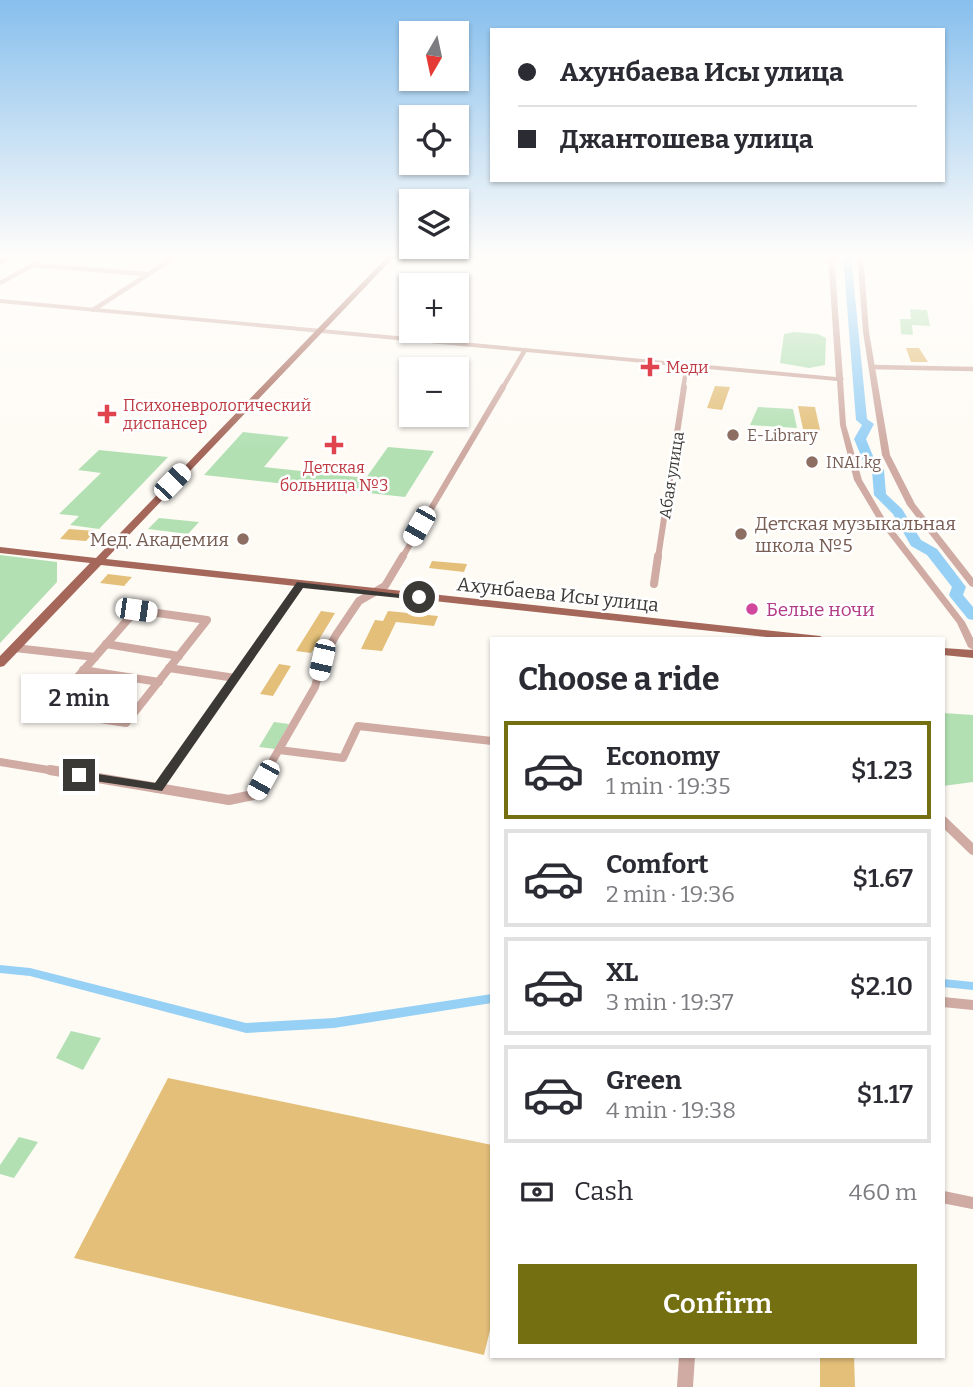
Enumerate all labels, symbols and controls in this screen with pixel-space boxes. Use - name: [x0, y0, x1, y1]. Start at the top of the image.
- north arrow: [399, 21, 469, 91]
- map controls: [399, 21, 469, 427]
- text: Ахунбаева Исы улица: [560, 57, 844, 88]
- button: locate: [399, 105, 469, 175]
- text: Джантошева улица: [560, 124, 813, 155]
- button: layers: [399, 189, 469, 259]
- button: +: [399, 273, 469, 343]
- button: −: [399, 357, 469, 427]
- marker: Меди: [640, 357, 660, 377]
- place label: Меди: [666, 358, 709, 377]
- place label: Психоневрологический диспансер: [123, 396, 311, 433]
- marker: Психоневрологический диспансер: [97, 404, 117, 424]
- place label: E-Library: [747, 426, 818, 445]
- marker: E-Library: [725, 427, 741, 443]
- street label: Абая улица: [655, 430, 688, 520]
- marker: Детская больница №3: [324, 435, 344, 455]
- place label: INAI.kg: [826, 453, 881, 472]
- marker: INAI.kg: [804, 454, 820, 470]
- place label: Детская больница №3: [280, 458, 388, 495]
- car: [150, 460, 195, 504]
- car: [400, 503, 439, 549]
- place label: Детская музыкальная школа №5: [755, 512, 956, 557]
- marker: Детская музыкальная школа №5: [733, 526, 749, 542]
- place label: Мед. Академия: [90, 528, 229, 551]
- marker: Мед. Академия: [235, 531, 251, 547]
- street label: Ахунбаева Исы улица: [456, 572, 661, 617]
- route start: [403, 581, 435, 613]
- car: [114, 597, 159, 623]
- place label: Белые ночи: [766, 598, 875, 621]
- marker: Белые ночи: [744, 601, 760, 617]
- car: [308, 637, 337, 683]
- text: Choose a ride: [518, 660, 719, 698]
- callout: 2 min: [21, 674, 137, 722]
- text: 2 min: [49, 684, 109, 712]
- icon: car: [522, 739, 585, 802]
- text: Economy: [606, 741, 720, 772]
- text: $1.23: [851, 755, 913, 786]
- car: [244, 757, 283, 803]
- route end: [63, 759, 95, 791]
- text: 1 min · 19:35: [606, 772, 730, 800]
- icon: car: [522, 847, 585, 910]
- text: Comfort: [606, 849, 709, 880]
- text: $1.67: [852, 863, 913, 894]
- text: 2 min · 19:36: [606, 880, 735, 908]
- icon: car: [522, 955, 585, 1018]
- text: XL: [606, 957, 638, 988]
- text: $2.10: [850, 971, 913, 1002]
- text: 3 min · 19:37: [606, 988, 733, 1016]
- icon: car: [522, 1063, 585, 1126]
- text: Green: [606, 1065, 682, 1096]
- text: $1.17: [856, 1079, 913, 1110]
- text: 4 min · 19:38: [606, 1096, 736, 1124]
- icon: cash: [518, 1173, 556, 1211]
- text: Cash: [574, 1176, 633, 1207]
- text: 460 m: [849, 1178, 917, 1206]
- button: Confirm: [518, 1264, 917, 1344]

